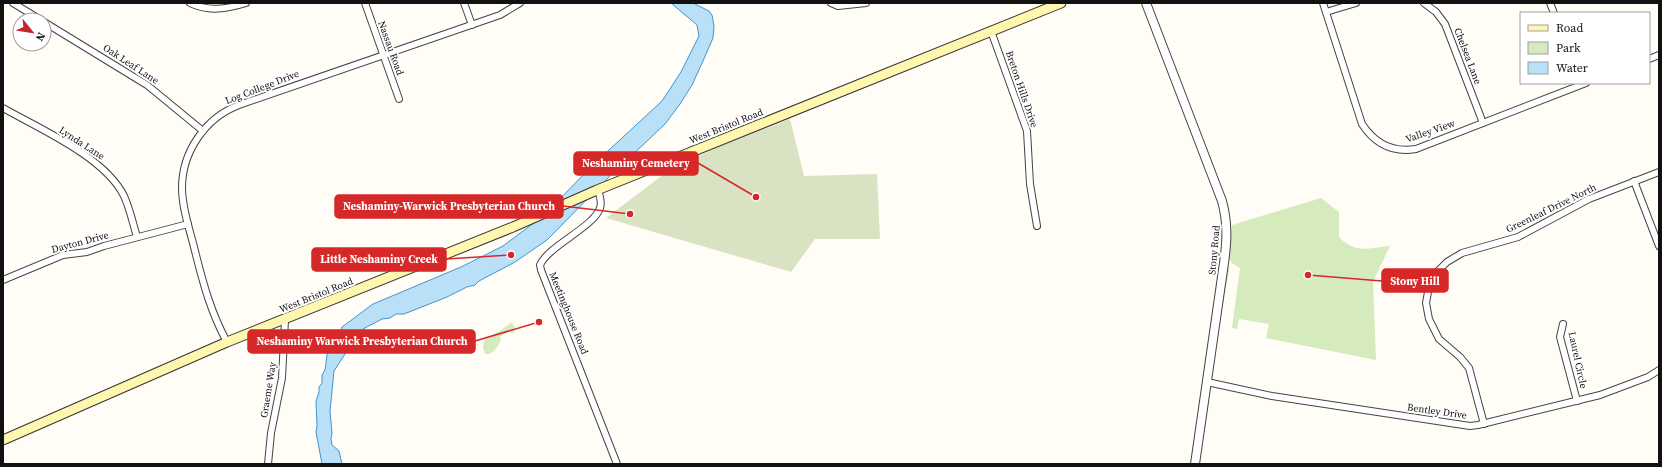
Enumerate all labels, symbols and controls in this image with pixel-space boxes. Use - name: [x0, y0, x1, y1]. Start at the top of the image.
- north arrow: [12, 12, 52, 52]
- legend: [1520, 12, 1650, 84]
- street label: Nassau Road: [375, 19, 407, 77]
- text: Road: [1556, 20, 1583, 36]
- street label: Chelsea Lane: [1451, 26, 1485, 86]
- text: N: [32, 30, 49, 44]
- text: Park: [1556, 40, 1581, 56]
- street label: Oak Leaf Lane: [101, 41, 161, 87]
- street label: Breton Hills Drive: [1003, 49, 1041, 129]
- text: Water: [1556, 60, 1588, 76]
- street label: Log College Drive: [223, 67, 301, 107]
- street label: West Bristol Road: [687, 105, 765, 147]
- street label: Valley View: [1404, 116, 1457, 145]
- street label: Lynda Lane: [57, 123, 107, 163]
- callout: Neshaminy Cemetery: [574, 152, 698, 175]
- text: Neshaminy Cemetery: [582, 156, 690, 171]
- street label: Greenleaf Drive North: [1504, 180, 1598, 236]
- callout: Neshaminy-Warwick Presbyterian Church: [335, 195, 563, 218]
- text: Neshaminy-Warwick Presbyterian Church: [343, 199, 555, 214]
- street label: Stony Road: [1205, 224, 1223, 275]
- street label: Dayton Drive: [50, 228, 110, 256]
- callout: Little Neshaminy Creek: [312, 248, 446, 271]
- text: Little Neshaminy Creek: [320, 252, 438, 267]
- callout: Stony Hill: [1382, 269, 1448, 292]
- street label: Meetinghouse Road: [546, 270, 592, 357]
- street label: West Bristol Road: [277, 274, 355, 316]
- text: Stony Hill: [1390, 274, 1440, 289]
- callout: Neshaminy Warwick Presbyterian Church: [248, 330, 475, 353]
- street label: Laurel Circle: [1566, 330, 1590, 390]
- text: Neshaminy Warwick Presbyterian Church: [256, 334, 468, 349]
- street label: Graeme Way: [257, 360, 279, 419]
- street label: Bentley Drive: [1406, 400, 1468, 422]

